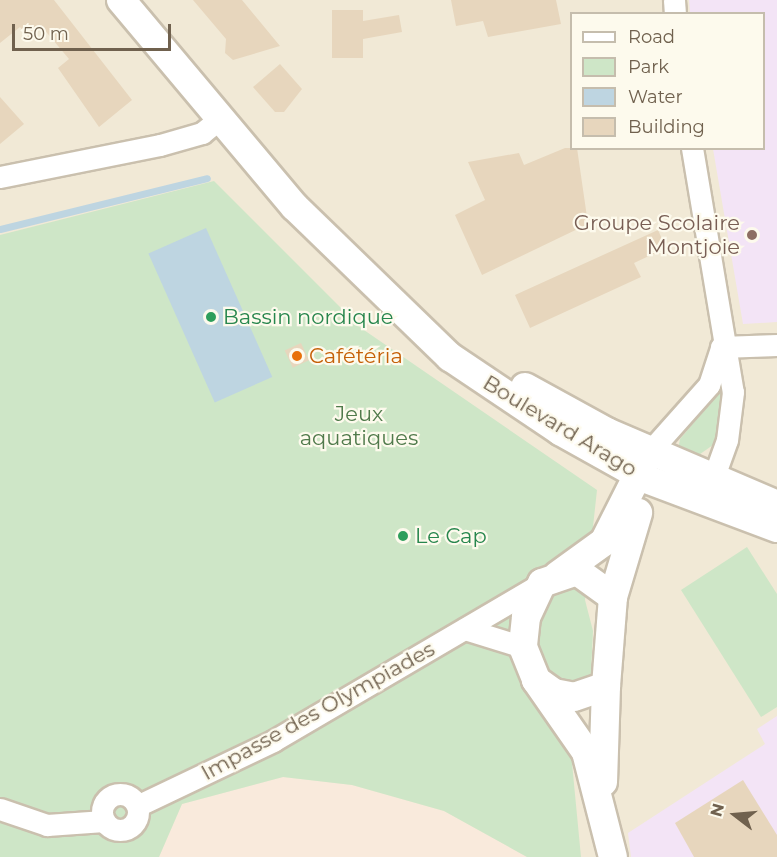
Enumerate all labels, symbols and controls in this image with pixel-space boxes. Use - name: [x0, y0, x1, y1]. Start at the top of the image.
- scale bar: [15, 12, 174, 50]
- legend: [570, 12, 765, 150]
- text: 50 m: [23, 23, 69, 45]
- text: Road: [628, 26, 675, 48]
- text: Park: [628, 56, 669, 78]
- text: Water: [628, 86, 683, 108]
- text: Building: [628, 116, 705, 138]
- place label: Groupe Scolaire Montjoie: [574, 210, 740, 260]
- marker: Groupe Scolaire Montjoie: [745, 228, 759, 242]
- place label: Bassin nordique: [223, 304, 394, 330]
- marker: Bassin nordique: [204, 310, 218, 324]
- place label: Cafétéria: [309, 343, 403, 369]
- marker: Cafétéria: [290, 349, 304, 363]
- street label: Boulevard Arago: [478, 370, 642, 482]
- park label: Jeux aquatiques: [300, 401, 418, 451]
- place label: Le Cap: [415, 523, 487, 549]
- marker: Le Cap: [396, 529, 410, 543]
- street label: Impasse des Olympiades: [197, 636, 439, 786]
- north arrow: [705, 785, 765, 845]
- text: N: [706, 801, 728, 819]

